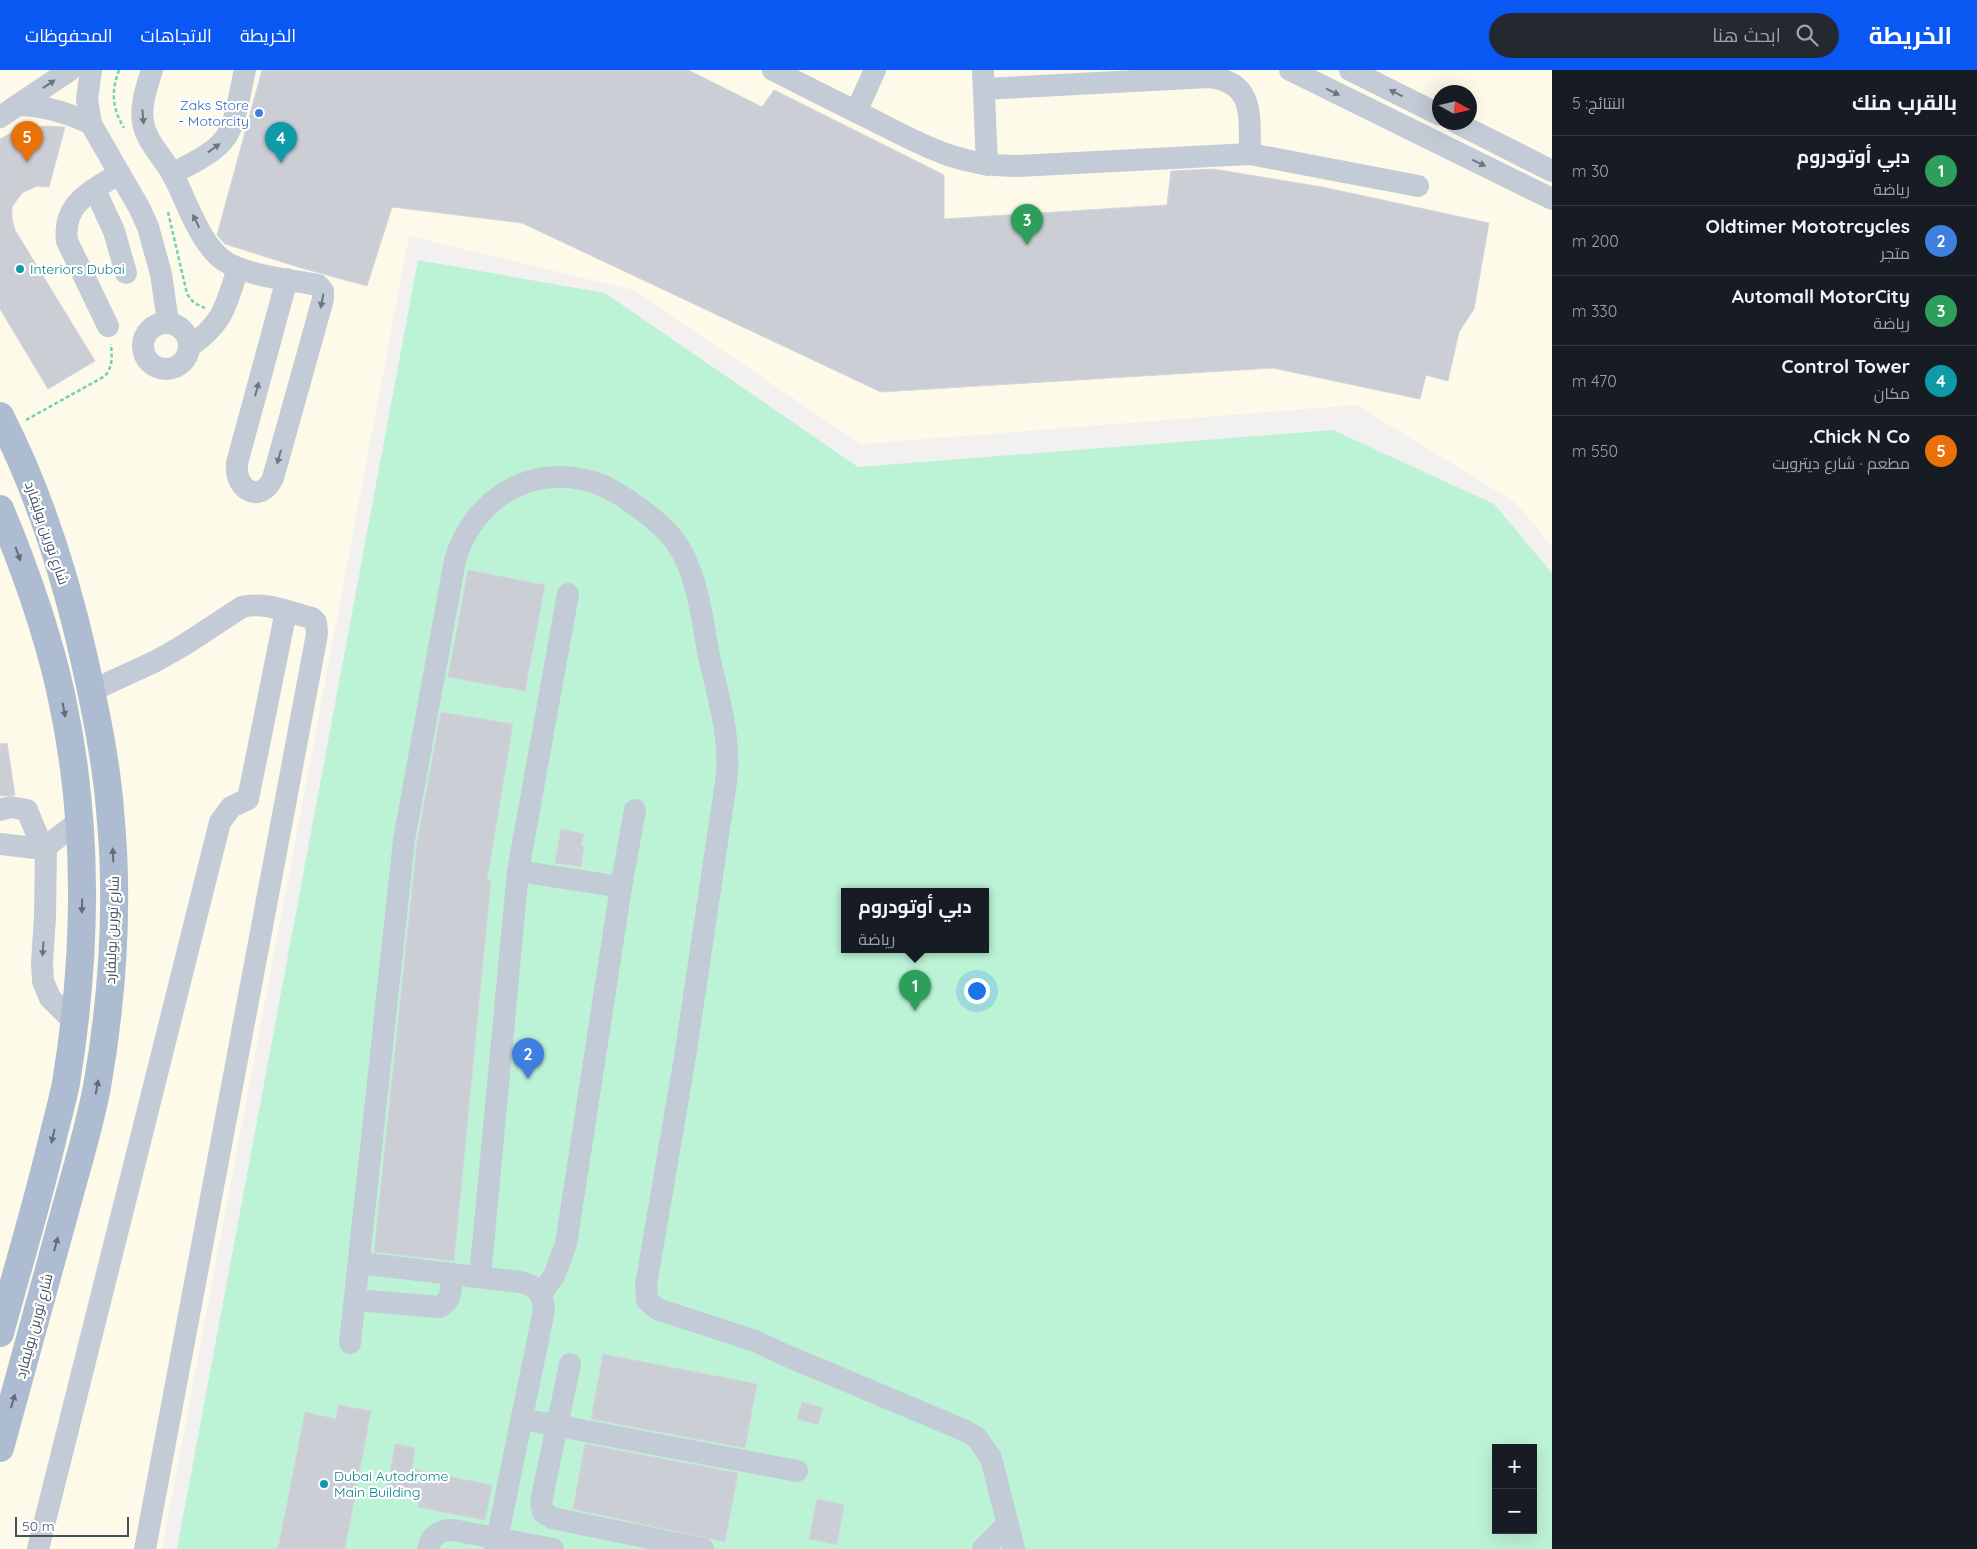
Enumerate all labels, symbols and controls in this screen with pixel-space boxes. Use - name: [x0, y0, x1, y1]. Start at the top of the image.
- search box: [1489, 13, 1839, 58]
- text: الخريطة: [1869, 20, 1952, 50]
- icon: search: [1793, 21, 1821, 49]
- text: ابحث هنا: [1712, 23, 1781, 47]
- text: المحفوظات: [25, 24, 113, 47]
- text: الاتجاهات: [141, 24, 212, 47]
- text: الخريطة: [240, 24, 296, 47]
- one-way arrow: [43, 79, 56, 89]
- north arrow: [1432, 85, 1477, 130]
- one-way arrow: [1326, 88, 1340, 96]
- one-way arrow: [1389, 89, 1403, 97]
- text: بالقرب منك: [1852, 89, 1957, 115]
- text: النتائج: 5: [1572, 93, 1625, 113]
- place label: Zaks Store - Motorcity: [179, 96, 249, 130]
- marker: Zaks Store - Motorcity: [253, 107, 265, 119]
- one-way arrow: [139, 110, 147, 126]
- pin: 5: [11, 121, 43, 162]
- pin: 4: [265, 122, 297, 163]
- one-way arrow: [207, 143, 221, 153]
- text: دبي أوتودروم: [1797, 144, 1910, 168]
- one-way arrow: [1472, 159, 1486, 167]
- text: 30 m: [1572, 161, 1609, 181]
- text: 1: [1938, 161, 1944, 181]
- text: رياضة: [1873, 179, 1910, 199]
- pin: 3: [1011, 204, 1043, 245]
- one-way arrow: [191, 214, 199, 228]
- text: Oldtimer Mototrcycles: [1705, 214, 1910, 238]
- text: 200 m: [1572, 231, 1619, 251]
- text: 2: [1936, 231, 1946, 251]
- text: متجر: [1881, 243, 1910, 263]
- place label: Interiors Dubai: [30, 260, 125, 278]
- marker: Interiors Dubai: [14, 263, 26, 275]
- text: Automall MotorCity: [1732, 284, 1910, 308]
- one-way arrow: [317, 293, 325, 309]
- text: 330 m: [1572, 301, 1617, 321]
- text: 3: [1937, 301, 1945, 321]
- text: رياضة: [1873, 313, 1910, 333]
- text: Control Tower: [1781, 354, 1910, 378]
- text: 470 m: [1572, 371, 1617, 391]
- text: 4: [1936, 371, 1946, 391]
- one-way arrow: [253, 382, 261, 397]
- text: مكان: [1874, 383, 1910, 403]
- text: Chick N Co.: [1809, 424, 1910, 448]
- text: 550 m: [1572, 441, 1618, 461]
- text: 5: [1936, 441, 1946, 461]
- one-way arrow: [275, 450, 283, 465]
- text: مطعم · شارع ديترويت: [1772, 453, 1910, 473]
- street label: شارع تورين بوليفارد: [21, 479, 73, 587]
- one-way arrow: [14, 547, 22, 562]
- one-way arrow: [60, 702, 68, 718]
- one-way arrow: [109, 847, 117, 863]
- street label: شارع تورين بوليفارد: [101, 876, 123, 984]
- popup: [841, 888, 989, 953]
- text: دبي أوتودروم: [858, 894, 972, 918]
- one-way arrow: [78, 898, 86, 914]
- text: رياضة: [858, 929, 895, 949]
- one-way arrow: [38, 941, 46, 957]
- pin: 1: [899, 970, 931, 1011]
- your location: [964, 978, 990, 1004]
- pin: 2: [512, 1038, 544, 1079]
- one-way arrow: [93, 1078, 101, 1094]
- one-way arrow: [49, 1129, 57, 1144]
- one-way arrow: [52, 1236, 60, 1251]
- street label: شارع تورين بوليفارد: [11, 1271, 57, 1381]
- one-way arrow: [10, 1393, 18, 1408]
- map controls: [1492, 1444, 1537, 1534]
- button: +: [1492, 1444, 1537, 1489]
- place label: Dubai Autodrome Main Building: [334, 1467, 449, 1501]
- marker: Dubai Autodrome Main Building: [318, 1478, 330, 1490]
- button: −: [1492, 1489, 1537, 1534]
- scale bar: [15, 1514, 129, 1537]
- text: 50 m: [22, 1517, 55, 1535]

